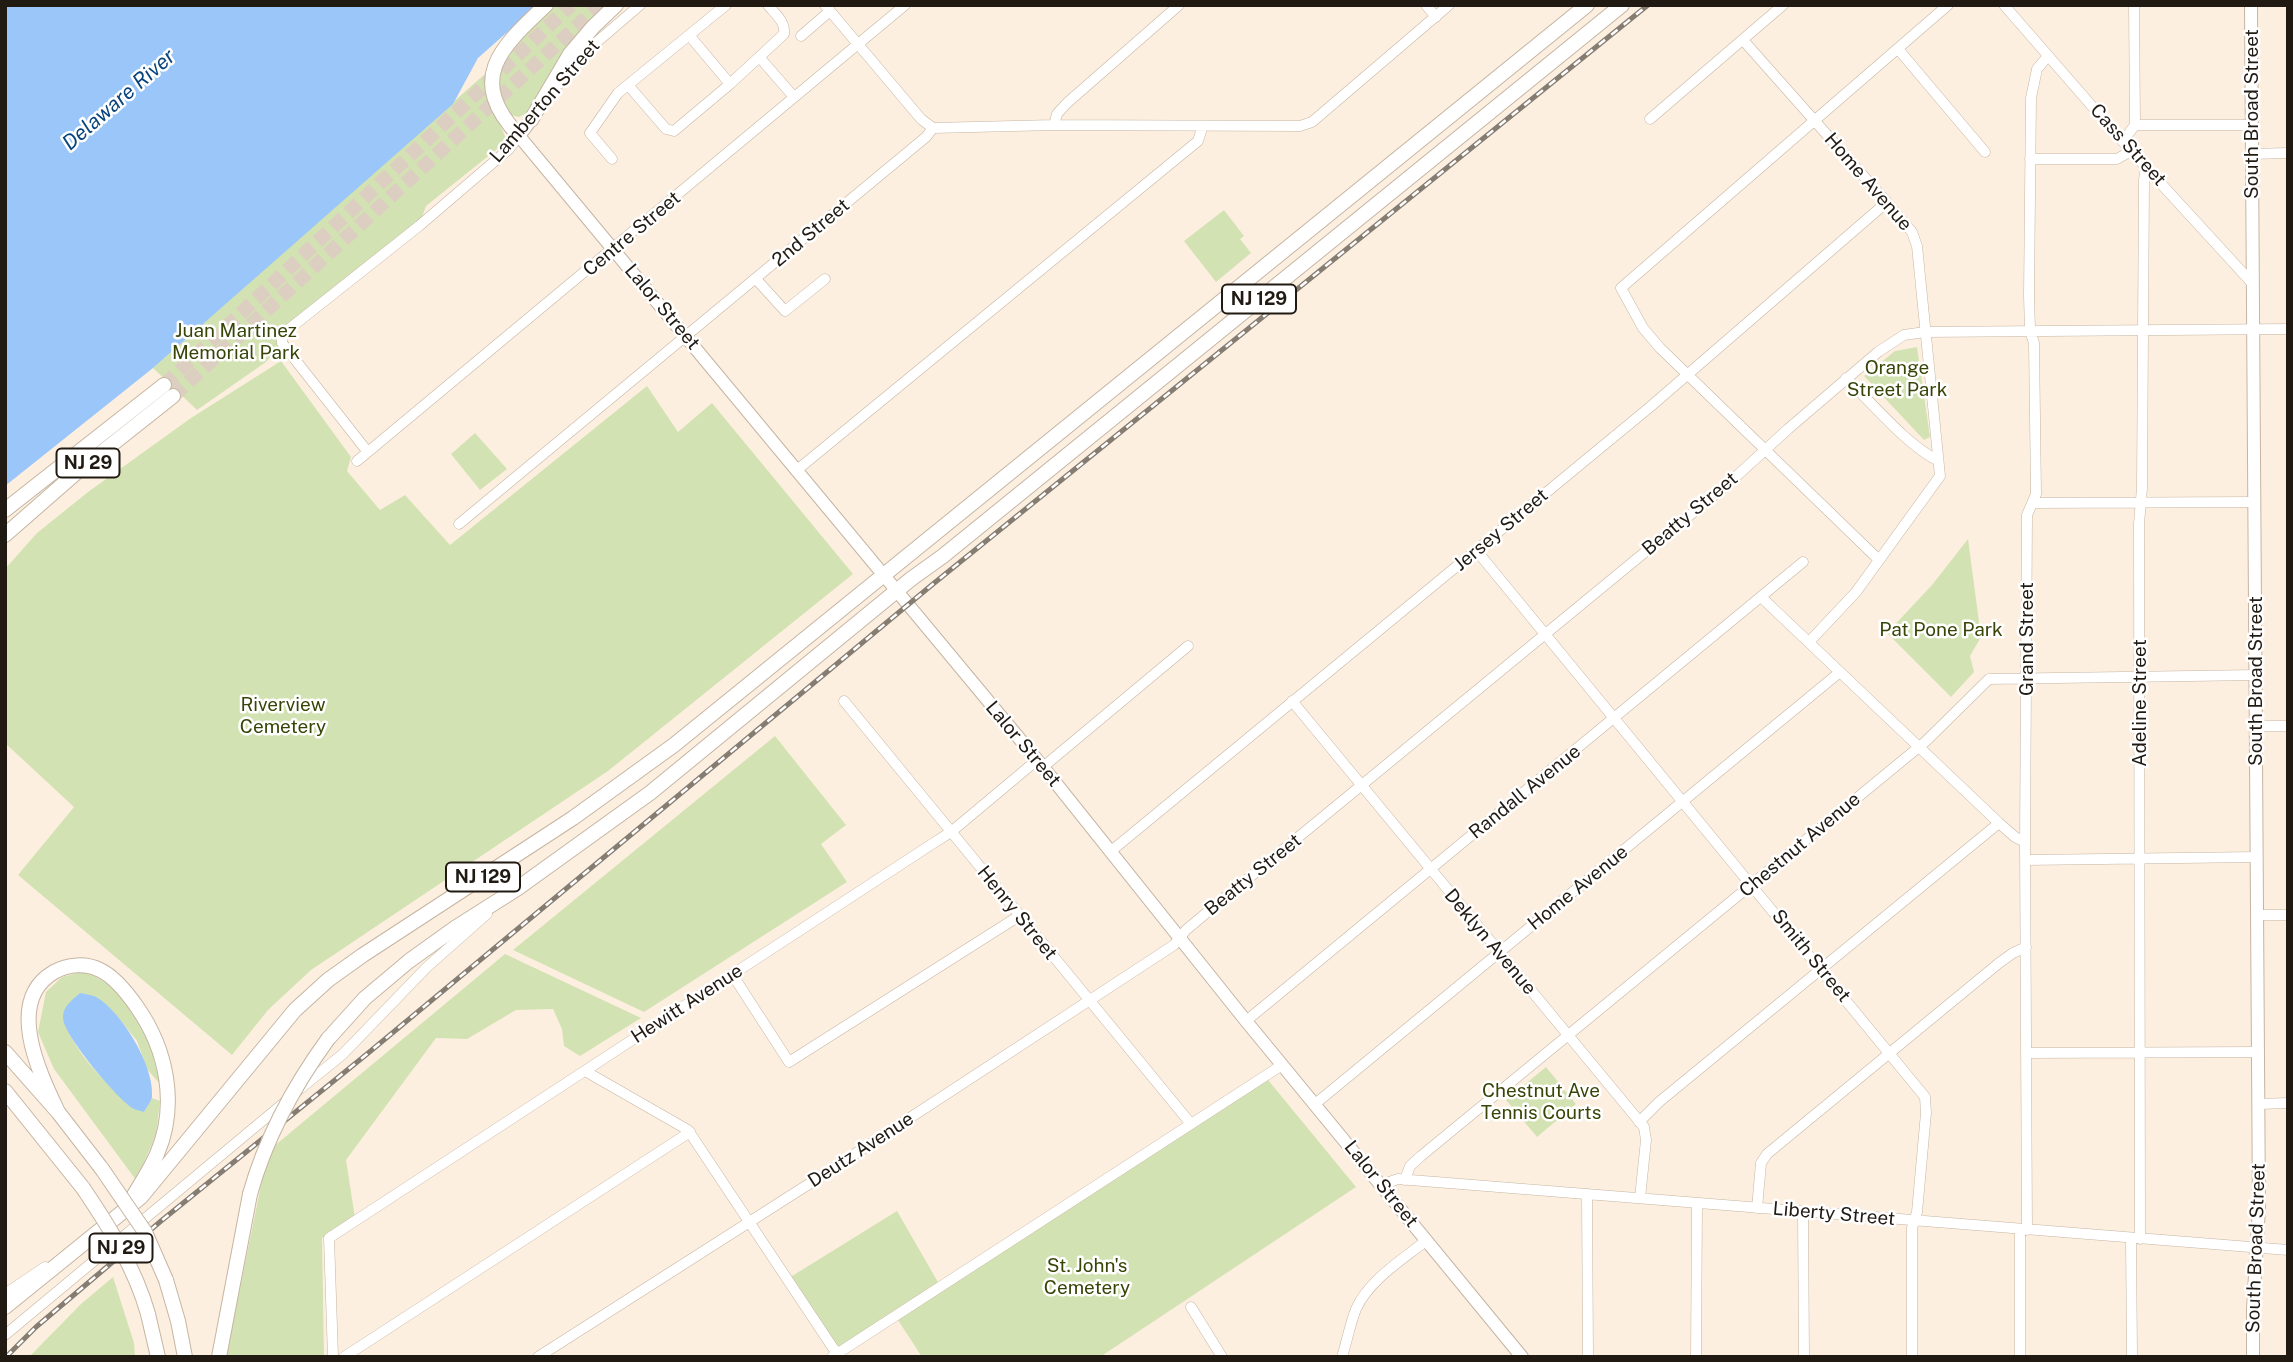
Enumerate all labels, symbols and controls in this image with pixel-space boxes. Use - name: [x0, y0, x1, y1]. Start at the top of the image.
- street label: South Broad Street: [2241, 29, 2263, 199]
- street label: Lamberton Street: [485, 35, 605, 167]
- water label: Delaware River: [57, 44, 181, 156]
- street label: Cass Street: [2085, 99, 2171, 191]
- street label: Home Avenue: [1819, 128, 1917, 236]
- street label: Centre Street: [579, 187, 685, 281]
- street label: 2nd Street: [768, 194, 854, 272]
- street label: Lalor Street: [620, 260, 704, 354]
- road number: NJ 129: [1222, 284, 1296, 314]
- park label: Juan Martinez Memorial Park: [172, 320, 300, 364]
- park label: Orange Street Park: [1847, 357, 1947, 401]
- road number: NJ 29: [56, 448, 119, 477]
- street label: Beatty Street: [1638, 467, 1742, 561]
- street label: Jersey Street: [1449, 484, 1553, 576]
- street label: Grand Street: [2016, 582, 2038, 696]
- street label: South Broad Street: [2245, 596, 2267, 766]
- park label: Pat Pone Park: [1879, 619, 2003, 641]
- street label: Adeline Street: [2129, 639, 2151, 767]
- park label: Riverview Cemetery: [240, 694, 326, 738]
- street label: Lalor Street: [981, 697, 1065, 791]
- street label: Randall Avenue: [1465, 740, 1585, 844]
- street label: Chestnut Avenue: [1735, 788, 1865, 902]
- street label: Beatty Street: [1200, 829, 1306, 921]
- street label: Home Avenue: [1523, 841, 1633, 935]
- street label: Henry Street: [972, 861, 1062, 965]
- road number: NJ 129: [446, 862, 520, 892]
- street label: Deklyn Avenue: [1439, 885, 1541, 999]
- street label: Smith Street: [1767, 905, 1855, 1007]
- street label: Hewitt Avenue: [627, 960, 747, 1048]
- park label: Chestnut Ave Tennis Courts: [1481, 1080, 1601, 1124]
- street label: Deutz Avenue: [804, 1107, 918, 1193]
- street label: Lalor Street: [1339, 1136, 1423, 1232]
- street label: South Broad Street: [2242, 1163, 2270, 1333]
- street label: Liberty Street: [1772, 1197, 1896, 1231]
- road number: NJ 29: [90, 1233, 152, 1262]
- park label: St. John's Cemetery: [1044, 1255, 1130, 1299]

